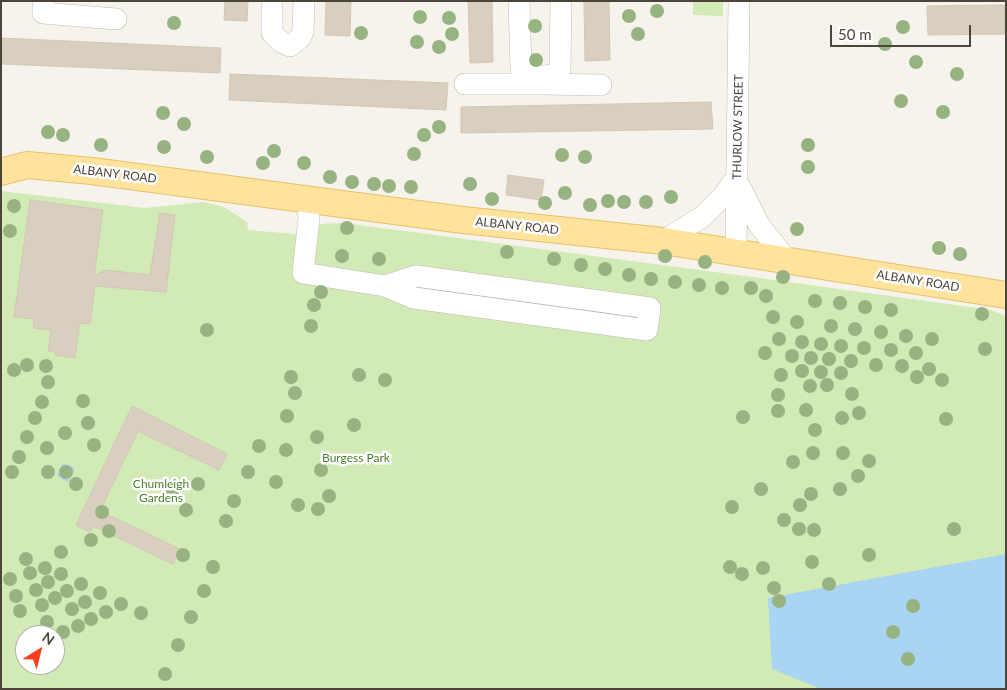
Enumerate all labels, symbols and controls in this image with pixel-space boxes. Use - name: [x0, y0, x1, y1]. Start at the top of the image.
- scale bar: [832, 15, 973, 47]
- text: 50 m: [838, 25, 872, 43]
- street label: THURLOW STREET: [730, 74, 746, 180]
- street label: ALBANY ROAD: [73, 162, 157, 186]
- street label: ALBANY ROAD: [475, 214, 559, 238]
- street label: ALBANY ROAD: [875, 267, 961, 295]
- park label: Burgess Park: [322, 451, 390, 465]
- park label: Chumleigh Gardens: [133, 477, 189, 505]
- north arrow: [15, 625, 65, 675]
- text: N: [39, 628, 58, 648]

